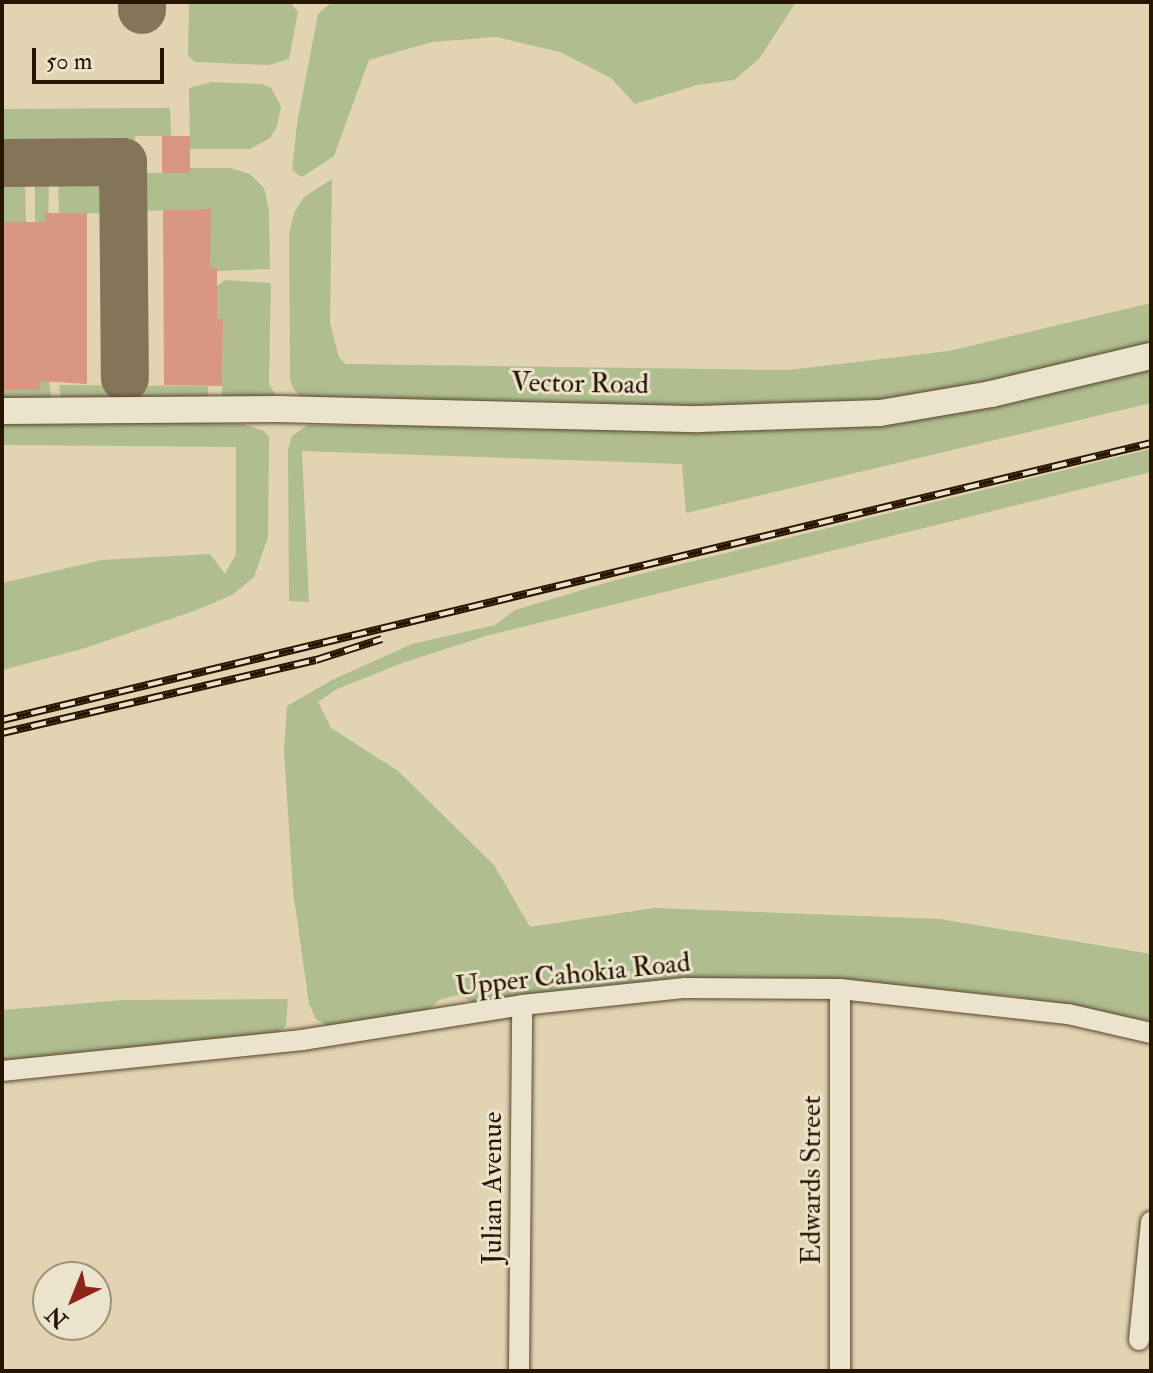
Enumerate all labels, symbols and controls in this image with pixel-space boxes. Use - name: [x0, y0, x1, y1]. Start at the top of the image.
- scale bar: [36, 32, 168, 82]
- text: 50 m: [46, 46, 92, 77]
- street label: Vector Road: [511, 366, 649, 402]
- street label: Upper Cahokia Road: [454, 946, 692, 1004]
- street label: Edwards Street: [795, 1095, 829, 1265]
- street label: Julian Avenue: [476, 1112, 510, 1264]
- north arrow: [32, 1261, 112, 1341]
- text: N: [40, 1300, 74, 1334]

